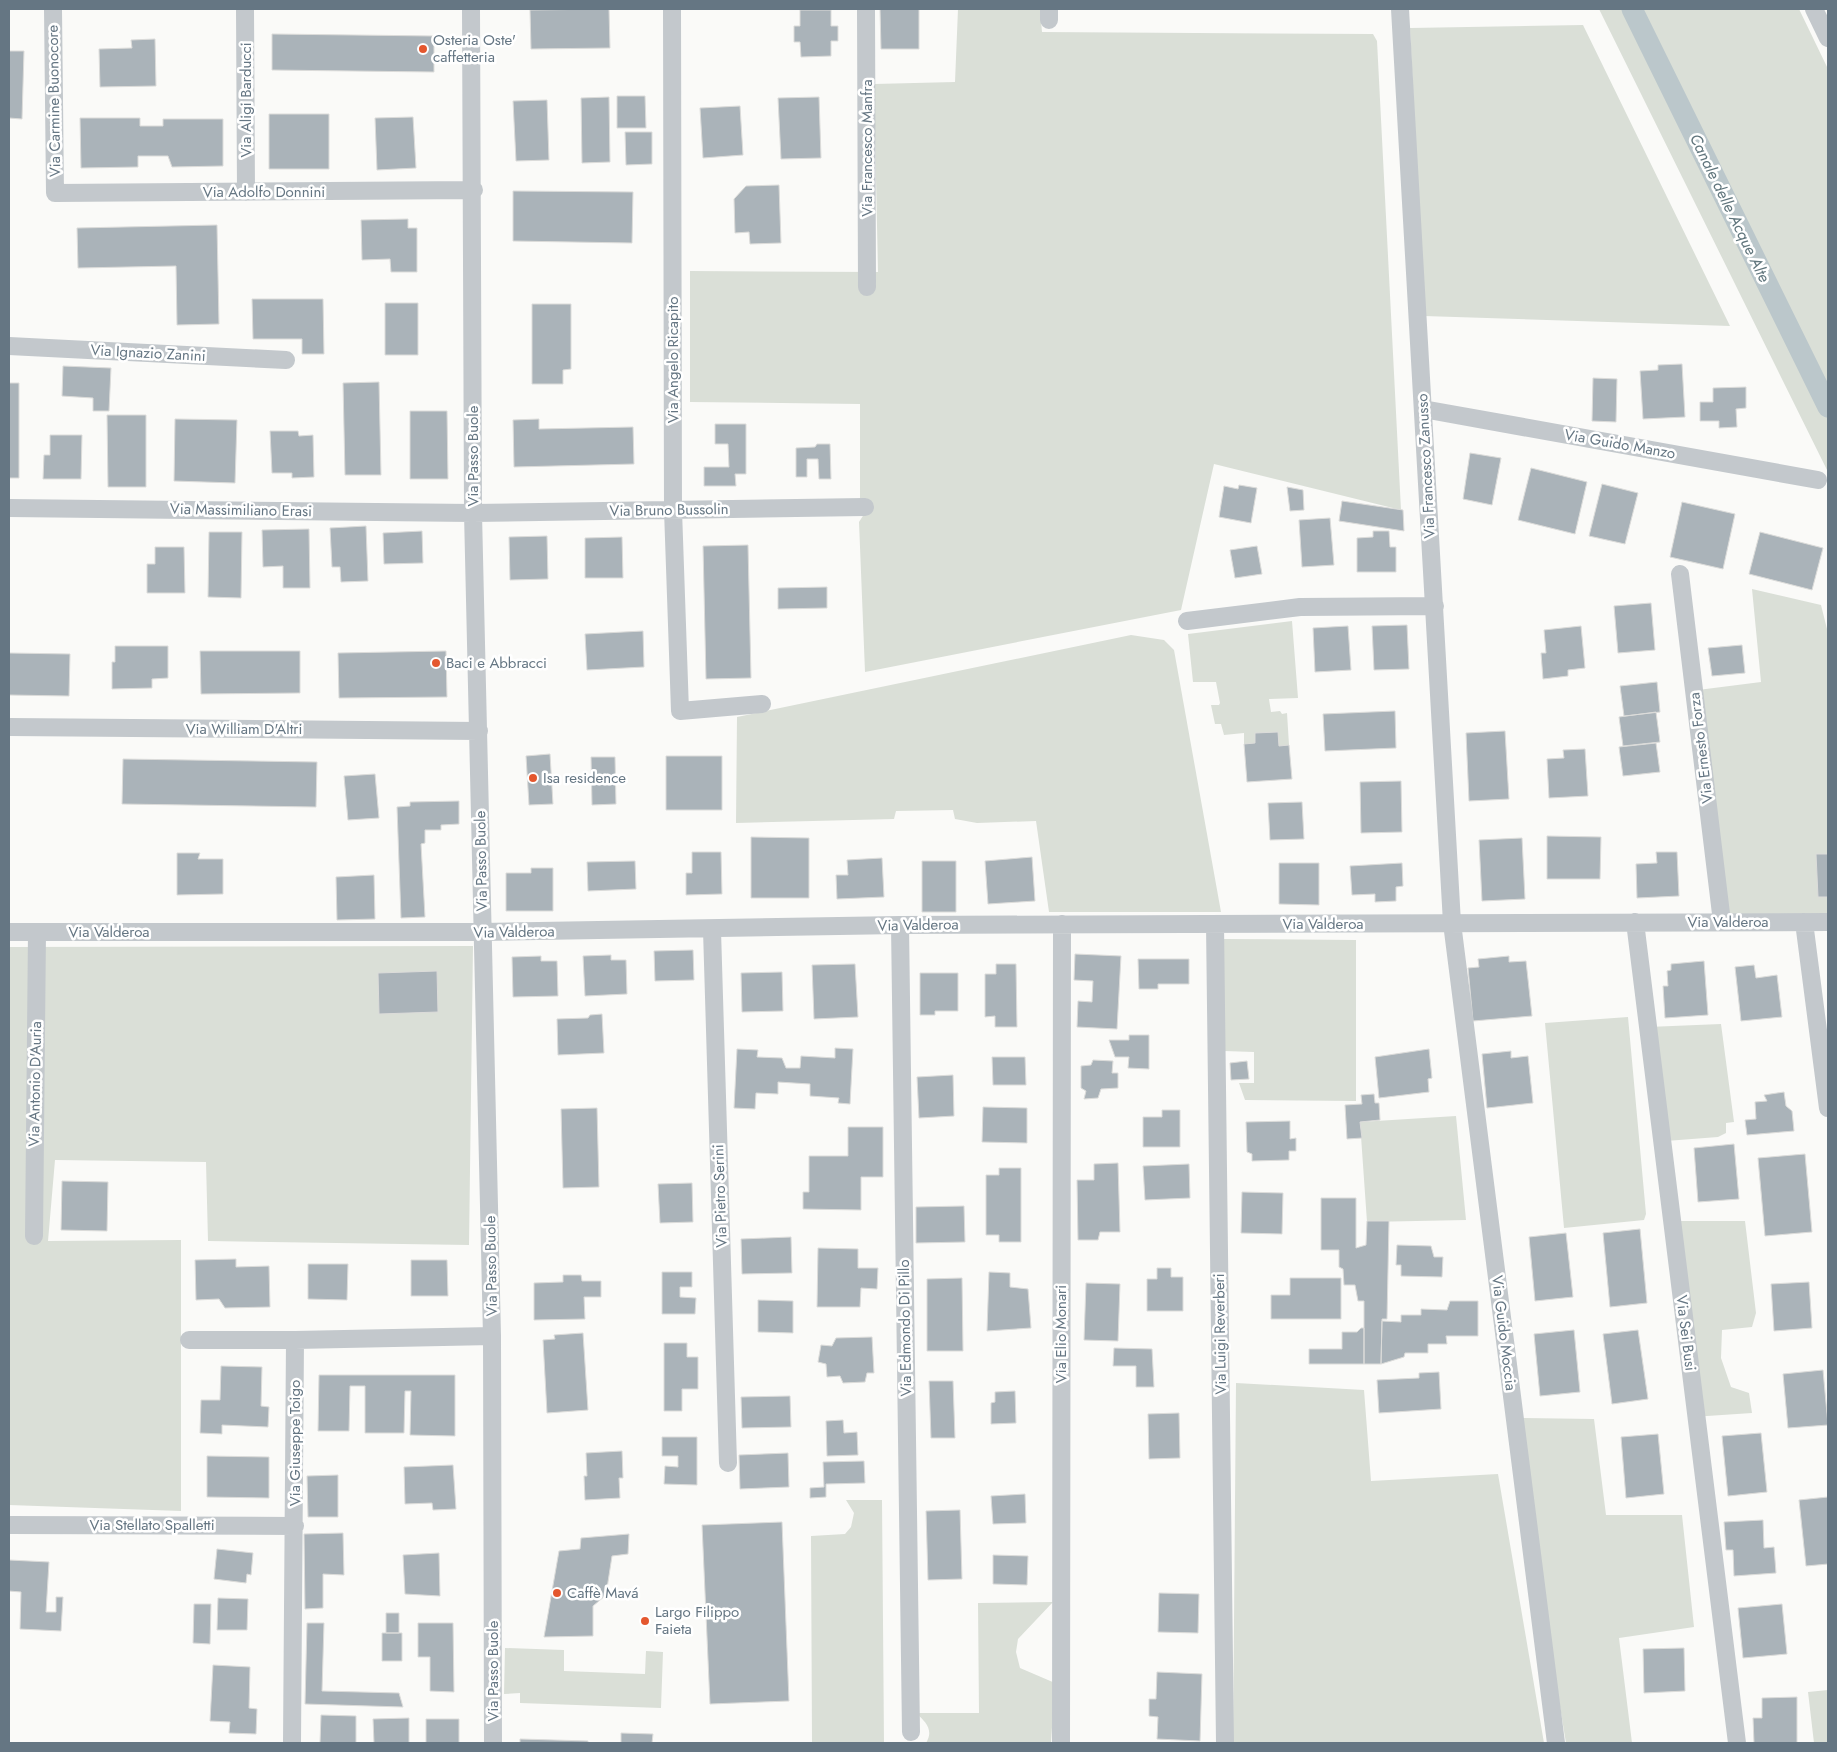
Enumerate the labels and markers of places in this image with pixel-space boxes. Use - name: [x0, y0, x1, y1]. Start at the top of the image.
- place label: Osteria Oste' caffetteria: [433, 29, 516, 68]
- marker: Osteria Oste' caffetteria: [417, 43, 429, 55]
- place label: Baci e Abbracci: [446, 652, 547, 674]
- marker: Baci e Abbracci: [430, 657, 442, 669]
- place label: Isa residence: [543, 767, 626, 789]
- marker: Isa residence: [527, 772, 539, 784]
- place label: Caffè Mavá: [567, 1582, 638, 1604]
- marker: Caffè Mavá: [551, 1587, 563, 1599]
- place label: Largo Filippo Faieta: [655, 1601, 739, 1640]
- marker: Largo Filippo Faieta: [639, 1615, 651, 1627]

